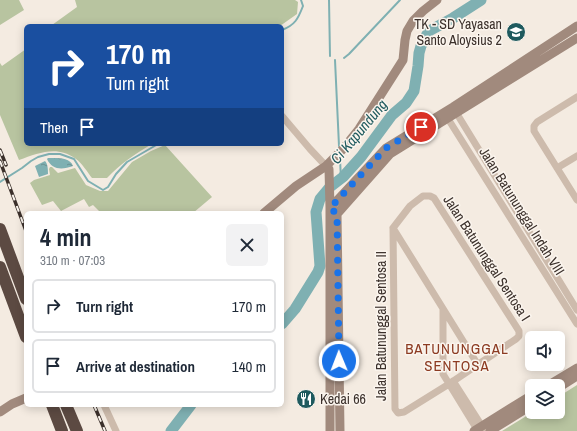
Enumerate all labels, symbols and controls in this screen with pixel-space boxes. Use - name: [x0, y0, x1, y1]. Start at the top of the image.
- place label: TK - SD Yayasan Santo Aloysius 2: [414, 15, 502, 49]
- school or university icon: TK - SD Yayasan Santo Aloysius 2: [505, 21, 527, 43]
- text: 170 m: [106, 35, 171, 73]
- icon: right: [40, 40, 92, 92]
- text: Turn right: [106, 71, 169, 96]
- water label: Ci Kapundung: [325, 95, 392, 169]
- pin: [404, 110, 438, 144]
- icon: arrive: [76, 116, 98, 138]
- icon: arrive: [410, 116, 432, 138]
- text: Then: [40, 117, 68, 138]
- street label: Jalan Batununggal Indah VIII: [475, 144, 569, 278]
- street label: Jalan Batununggal Sentosa I: [439, 192, 535, 324]
- text: 4 min: [40, 221, 91, 253]
- button: close: [226, 224, 268, 266]
- street label: Jalan Batununggal Sentosa II: [372, 251, 390, 401]
- text: 310 m · 07:03: [40, 252, 105, 269]
- icon: right: [42, 295, 64, 317]
- text: Turn right: [76, 296, 133, 317]
- text: 170 m: [232, 296, 266, 317]
- map controls: [525, 331, 565, 419]
- button: sound: [525, 331, 565, 371]
- district label: BATUNUNGGAL SENTOSA: [405, 338, 509, 376]
- position arrow: [318, 340, 360, 382]
- icon: arrive: [42, 355, 64, 377]
- text: Arrive at destination: [76, 356, 195, 377]
- text: 140 m: [232, 356, 266, 377]
- button: layers: [525, 379, 565, 419]
- restaurant icon: Kedai 66: [295, 388, 317, 410]
- place label: Kedai 66: [320, 390, 366, 408]

